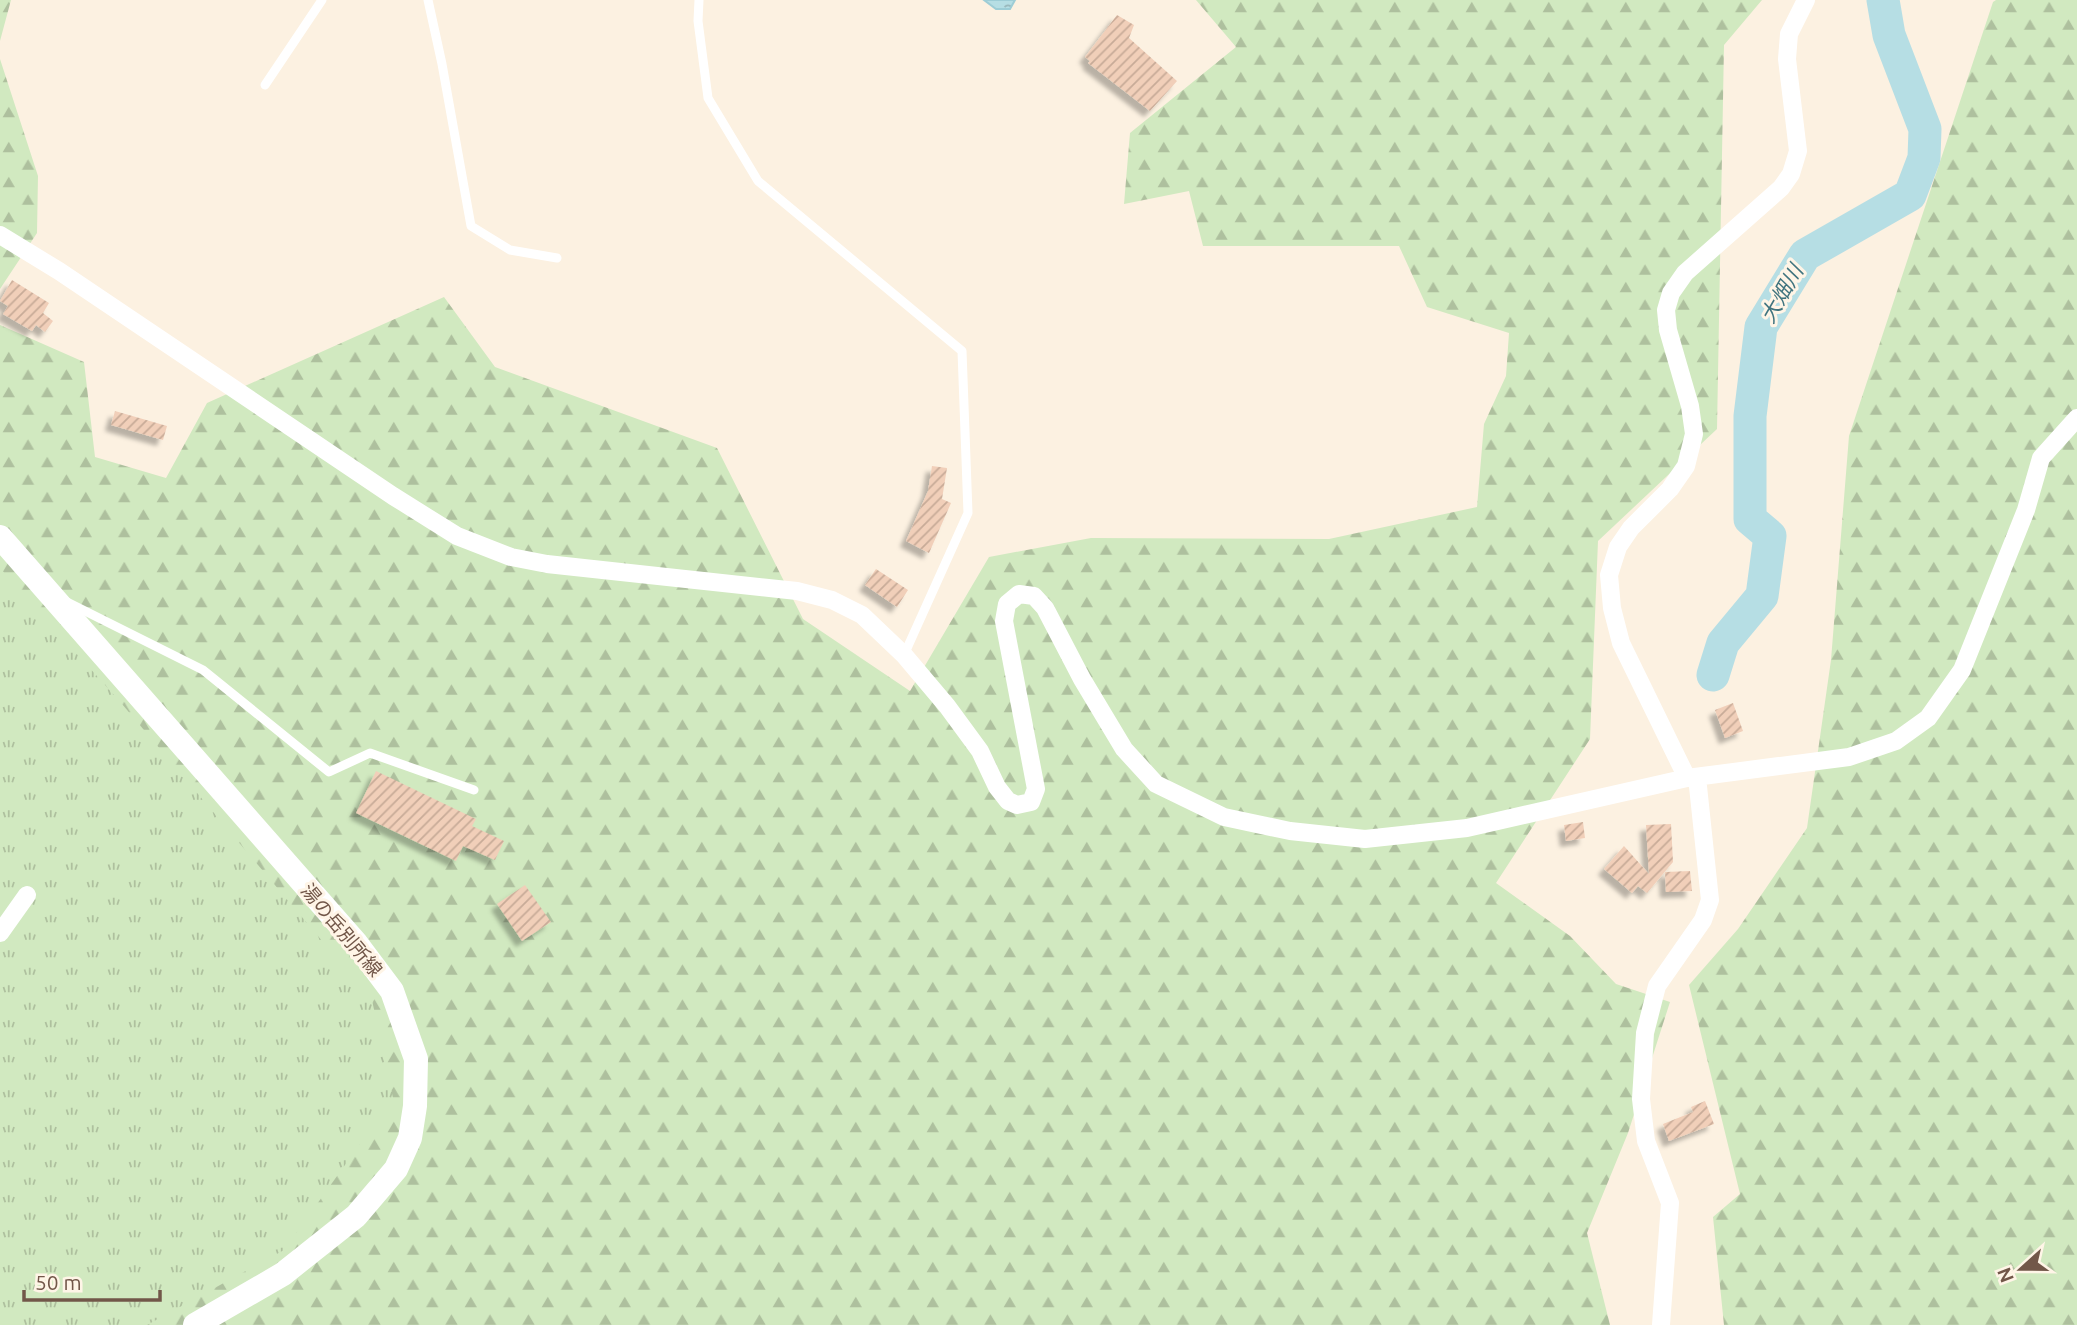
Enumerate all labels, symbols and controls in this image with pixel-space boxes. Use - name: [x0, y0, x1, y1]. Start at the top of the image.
- water label: 大畑川: [1755, 258, 1808, 327]
- street label: 湯の岳別所線: [297, 879, 387, 981]
- north arrow: [1986, 1234, 2056, 1304]
- scale bar: [24, 1258, 161, 1302]
- text: N: [1992, 1265, 2018, 1286]
- text: 50 m: [35, 1270, 82, 1294]

